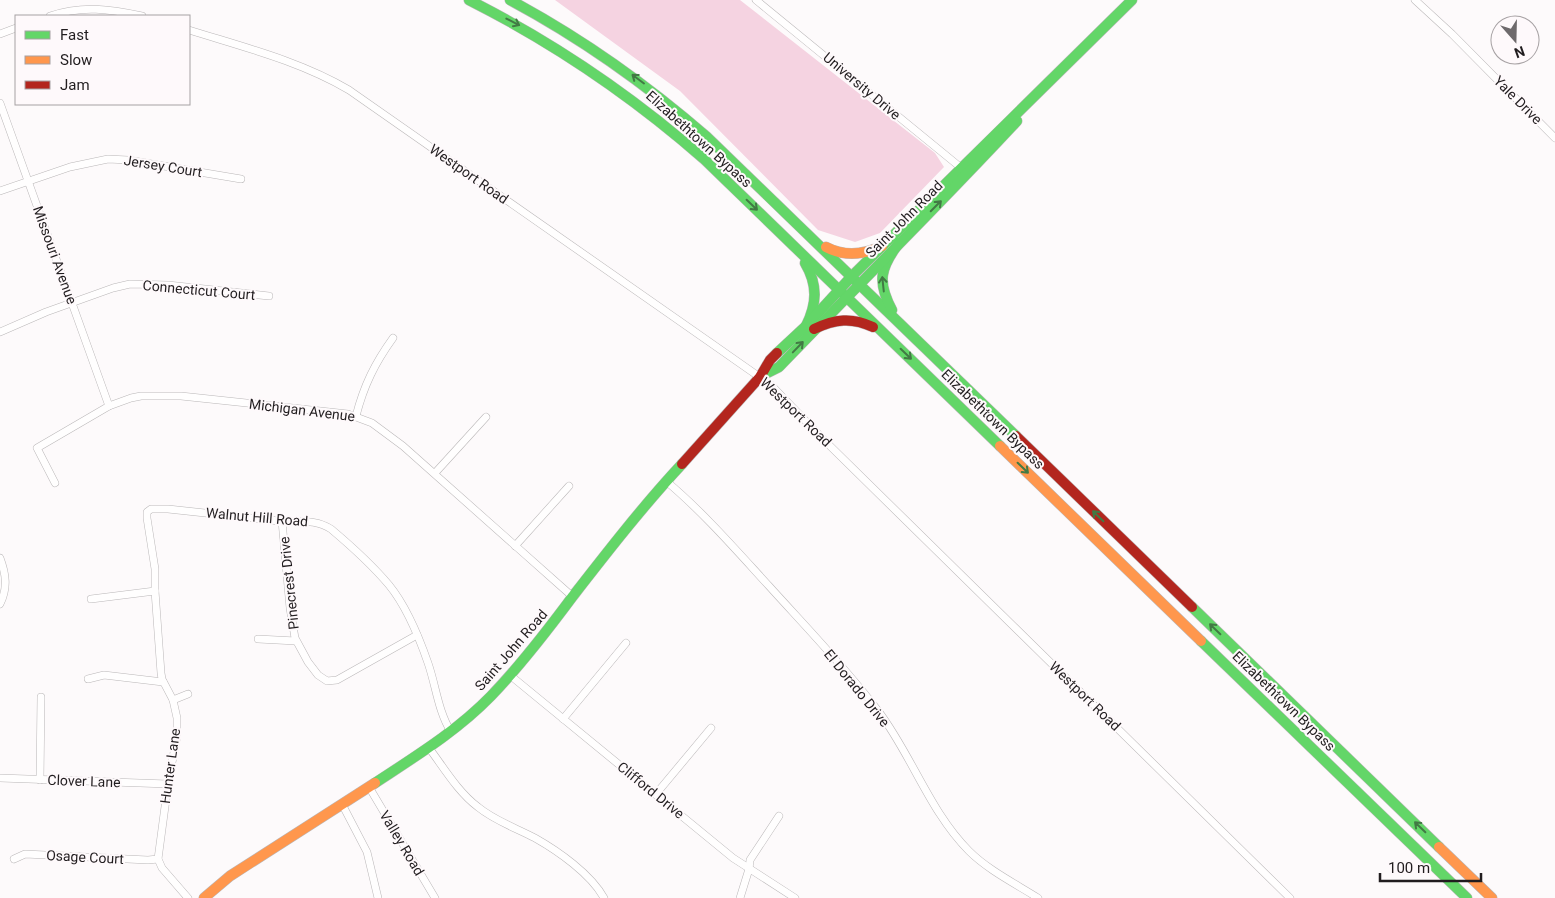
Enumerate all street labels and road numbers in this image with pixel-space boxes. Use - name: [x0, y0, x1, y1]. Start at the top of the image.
- street label: University Drive: [820, 49, 904, 123]
- street label: Yale Drive: [1491, 73, 1545, 127]
- street label: Elizabethtown Bypass: [643, 87, 755, 191]
- street label: Westport Road: [427, 141, 511, 207]
- street label: Jersey Court: [123, 152, 204, 180]
- street label: Saint John Road: [862, 177, 946, 261]
- street label: Missouri Avenue: [30, 204, 80, 306]
- street label: Connecticut Court: [142, 277, 256, 303]
- street label: Elizabethtown Bypass: [938, 366, 1048, 472]
- street label: Westport Road: [757, 374, 835, 450]
- street label: Michigan Avenue: [248, 396, 356, 424]
- street label: Walnut Hill Road: [205, 505, 309, 529]
- street label: Pinecrest Drive: [276, 536, 302, 630]
- street label: Saint John Road: [472, 606, 550, 694]
- street label: El Dorado Drive: [821, 646, 893, 730]
- street label: Elizabethtown Bypass: [1229, 648, 1339, 754]
- street label: Westport Road: [1046, 658, 1124, 734]
- street label: Hunter Lane: [157, 727, 183, 805]
- street label: Clifford Drive: [614, 758, 688, 822]
- street label: Clover Lane: [47, 772, 121, 790]
- street label: Valley Road: [376, 808, 428, 878]
- street label: Osage Court: [46, 847, 125, 867]

